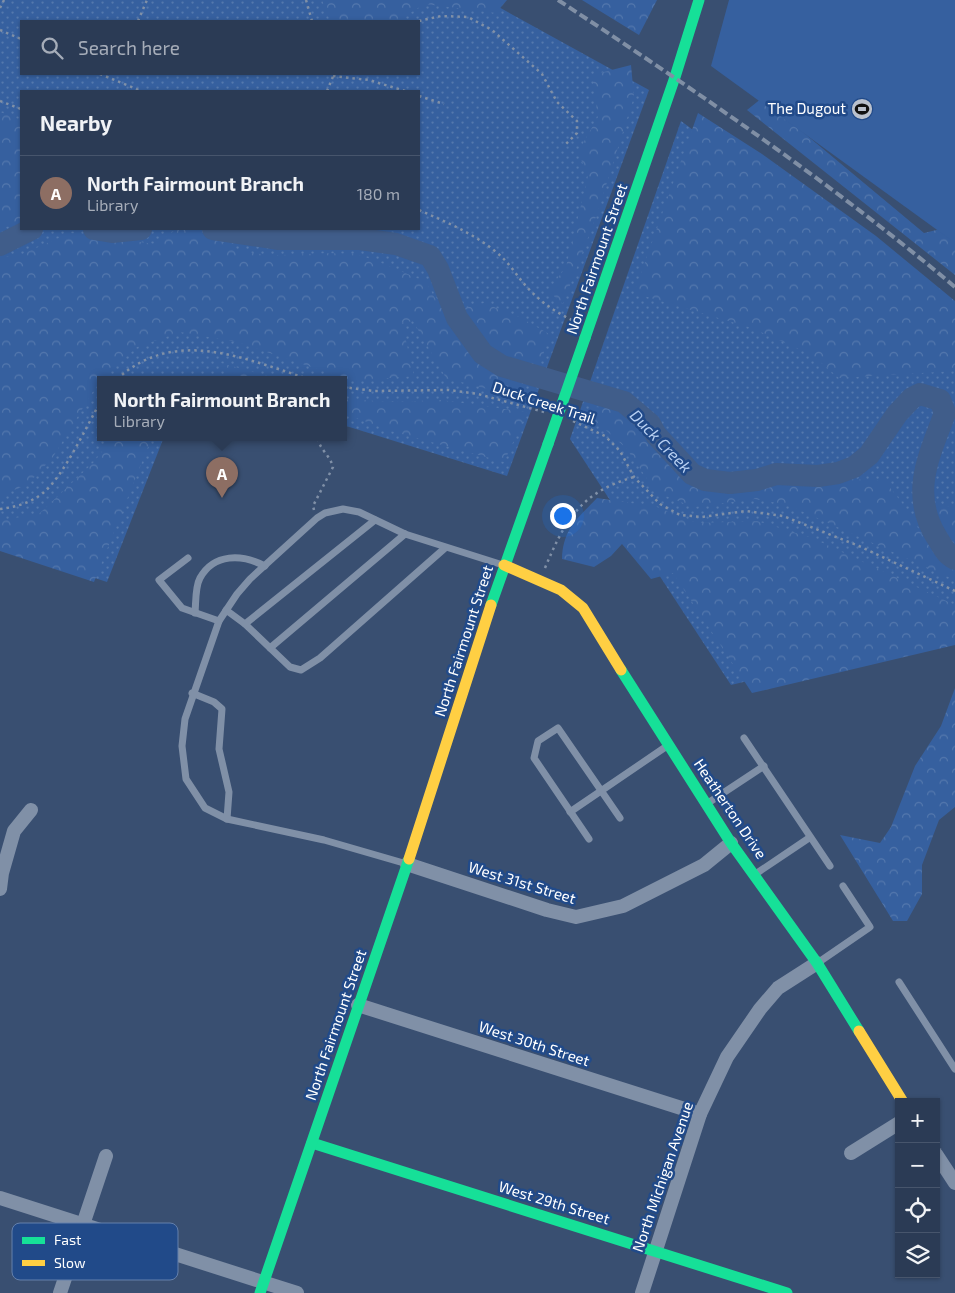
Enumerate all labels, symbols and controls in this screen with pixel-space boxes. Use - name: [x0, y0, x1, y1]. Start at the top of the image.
- search box: [20, 20, 420, 75]
- icon: search: [38, 34, 66, 62]
- text: Search here: [78, 36, 180, 59]
- sports icon: The Dugout: [850, 97, 874, 121]
- place label: The Dugout: [768, 99, 846, 117]
- text: Nearby: [40, 110, 112, 135]
- text: North Fairmount Branch: [87, 172, 304, 195]
- street label: North Fairmount Street: [562, 181, 630, 336]
- text: A: [51, 184, 61, 203]
- text: 180 m: [357, 184, 400, 203]
- text: Library: [87, 195, 138, 214]
- popup: [97, 376, 347, 441]
- street label: Duck Creek Trail: [490, 377, 599, 427]
- text: North Fairmount Branch: [114, 388, 330, 411]
- water label: Duck Creek: [627, 405, 696, 476]
- text: Library: [114, 411, 165, 430]
- pin: A: [206, 457, 238, 498]
- your location: [550, 503, 576, 529]
- street label: North Fairmount Street: [430, 562, 496, 719]
- street label: Heatherton Drive: [691, 755, 771, 862]
- street label: West 31st Street: [466, 857, 578, 907]
- street label: North Fairmount Street: [301, 947, 369, 1102]
- street label: West 30th Street: [477, 1017, 592, 1070]
- map controls: [895, 1098, 940, 1278]
- button: +: [895, 1098, 940, 1143]
- street label: North Michigan Avenue: [628, 1099, 696, 1254]
- button: −: [895, 1143, 940, 1188]
- street label: West 29th Street: [497, 1177, 612, 1228]
- button: locate: [895, 1188, 940, 1233]
- legend: [12, 1223, 178, 1280]
- text: Fast: [54, 1231, 81, 1248]
- button: layers: [895, 1233, 940, 1278]
- text: Slow: [54, 1254, 86, 1271]

